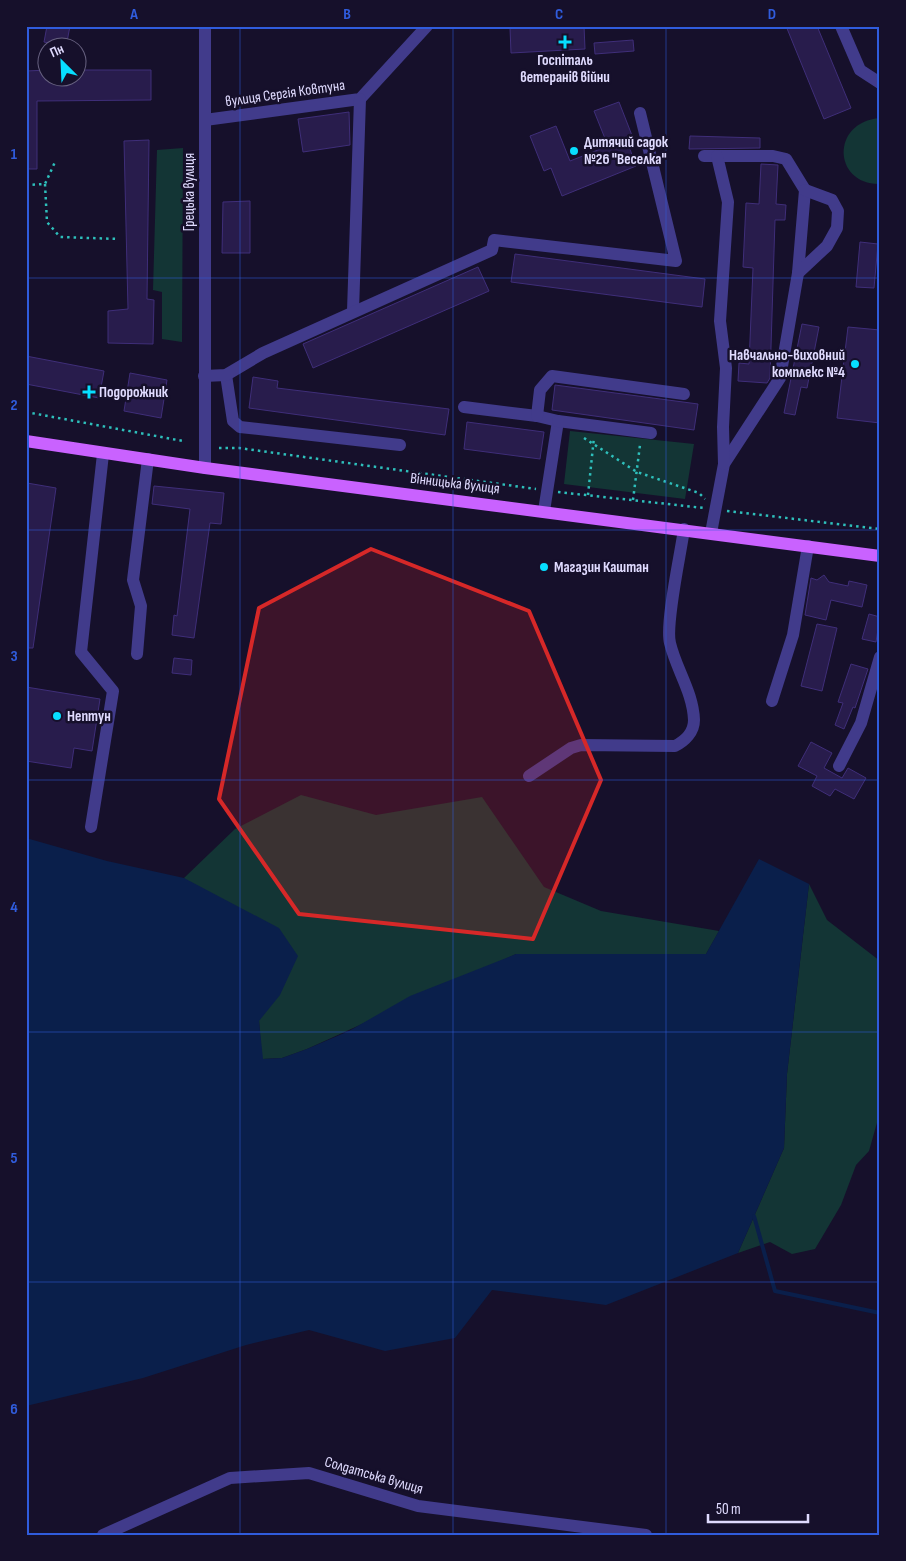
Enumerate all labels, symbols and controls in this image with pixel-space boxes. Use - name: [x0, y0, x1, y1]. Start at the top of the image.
- text: A: [129, 5, 138, 24]
- text: B: [343, 5, 351, 24]
- text: C: [555, 5, 563, 24]
- text: D: [768, 5, 776, 24]
- marker: Госпіталь ветеранів війни: [558, 35, 572, 49]
- north arrow: [38, 38, 88, 88]
- text: Пн: [47, 40, 67, 61]
- place label: Госпіталь ветеранів війни: [520, 51, 610, 87]
- street label: вулиця Сергія Ковтуна: [224, 76, 346, 111]
- place label: Дитячий садок №26 "Веселка": [584, 133, 669, 169]
- text: 1: [11, 145, 18, 164]
- marker: Дитячий садок №26 "Веселка": [568, 145, 580, 157]
- street label: Грецька вулиця: [180, 153, 199, 231]
- place label: Навчально-виховний комплекс №4: [729, 346, 845, 382]
- marker: Навчально-виховний комплекс №4: [849, 358, 861, 370]
- place label: Подорожник: [99, 383, 169, 402]
- marker: Подорожник: [83, 386, 95, 398]
- text: 2: [10, 396, 18, 415]
- street label: Вінницька вулиця: [409, 469, 501, 498]
- place label: Магазин Каштан: [554, 558, 649, 577]
- marker: Магазин Каштан: [538, 561, 550, 573]
- text: 3: [10, 647, 18, 666]
- place label: Нептун: [67, 707, 111, 726]
- marker: Нептун: [51, 710, 63, 722]
- text: 4: [10, 898, 18, 917]
- text: 5: [10, 1149, 18, 1168]
- text: 6: [10, 1400, 18, 1419]
- street label: Солдатська вулиця: [322, 1452, 425, 1499]
- scale bar: [708, 1491, 808, 1523]
- text: 50 m: [716, 1500, 741, 1519]

